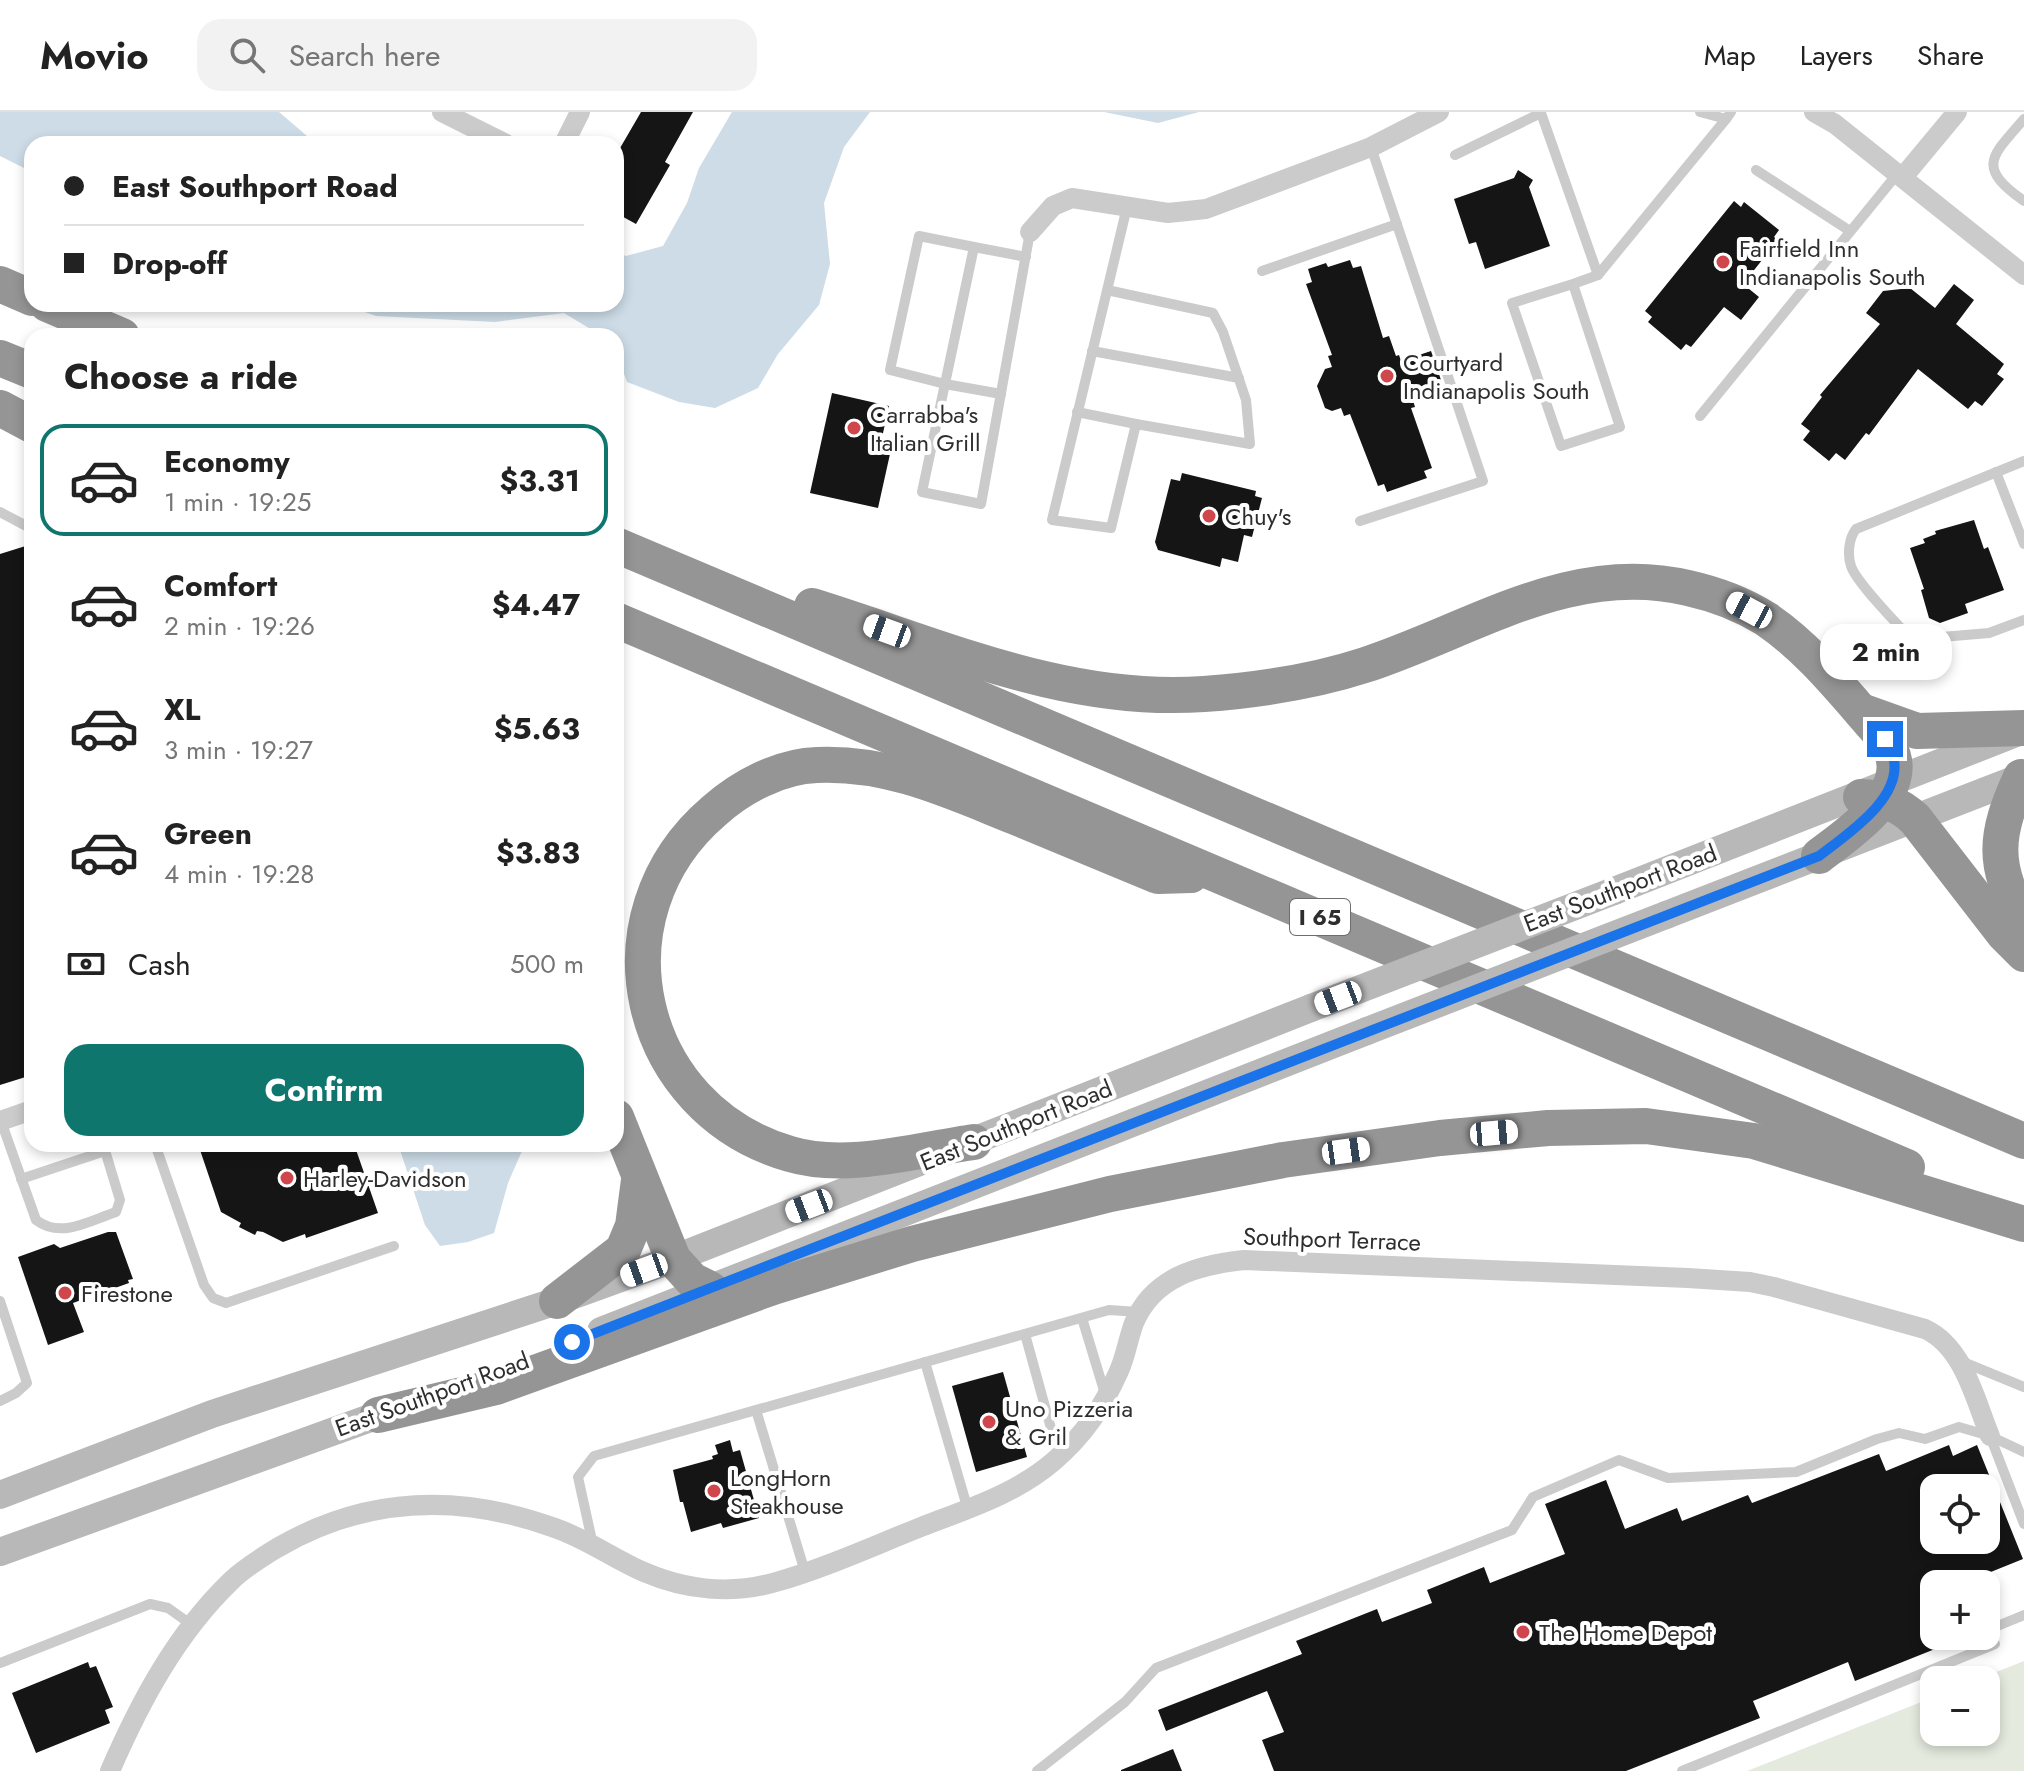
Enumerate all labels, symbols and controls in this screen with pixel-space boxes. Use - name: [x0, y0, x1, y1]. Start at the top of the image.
- search box: [197, 19, 757, 91]
- text: Movio: [40, 28, 149, 83]
- icon: search: [225, 33, 269, 77]
- text: Search here: [289, 34, 440, 77]
- text: Map: [1704, 35, 1756, 76]
- text: Layers: [1800, 35, 1873, 76]
- text: Share: [1917, 35, 1984, 76]
- text: East Southport Road: [112, 165, 398, 208]
- place label: Fairfield Inn Indianapolis South: [1739, 231, 1926, 294]
- text: Drop-off: [112, 242, 227, 285]
- marker: Fairfield Inn Indianapolis South: [1714, 253, 1732, 271]
- place label: Courtyard Indianapolis South: [1403, 345, 1590, 408]
- text: Choose a ride: [64, 350, 298, 402]
- marker: Courtyard Indianapolis South: [1378, 367, 1396, 385]
- place label: Carrabba's Italian Grill: [870, 397, 980, 460]
- marker: Carrabba's Italian Grill: [845, 419, 863, 437]
- text: Economy: [164, 440, 290, 483]
- icon: car: [68, 444, 140, 516]
- text: $3.31: [500, 459, 580, 502]
- text: 1 min · 19:25: [164, 483, 312, 521]
- place label: Chuy's: [1225, 499, 1291, 534]
- marker: Chuy's: [1200, 507, 1218, 525]
- text: Comfort: [164, 564, 277, 607]
- icon: car: [68, 568, 140, 640]
- text: $4.47: [492, 583, 580, 626]
- car: [1722, 588, 1776, 632]
- text: 2 min · 19:26: [164, 607, 315, 645]
- car: [860, 612, 914, 650]
- callout: 2 min: [1819, 623, 1951, 679]
- text: 2 min: [1852, 633, 1920, 671]
- text: XL: [164, 688, 200, 731]
- icon: car: [68, 692, 140, 764]
- text: $5.63: [494, 707, 580, 750]
- route end: [1867, 721, 1903, 757]
- text: 3 min · 19:27: [164, 731, 313, 769]
- text: Green: [164, 812, 252, 855]
- icon: car: [68, 816, 140, 888]
- text: $3.83: [496, 831, 580, 874]
- street label: East Southport Road: [1518, 835, 1722, 941]
- text: 4 min · 19:28: [164, 855, 315, 893]
- road number: I 65: [1290, 899, 1350, 935]
- icon: cash: [64, 942, 108, 986]
- text: Cash: [128, 943, 191, 986]
- text: 500 m: [510, 945, 584, 983]
- car: [1311, 978, 1365, 1018]
- button: Confirm: [64, 1044, 584, 1136]
- street label: East Southport Road: [915, 1071, 1117, 1179]
- car: [1469, 1119, 1519, 1147]
- car: [1321, 1136, 1371, 1166]
- place label: Harley-Davidson: [303, 1161, 467, 1196]
- marker: Harley-Davidson: [278, 1169, 296, 1187]
- car: [782, 1186, 836, 1226]
- street label: Southport Terrace: [1242, 1218, 1422, 1260]
- car: [617, 1251, 671, 1289]
- place label: Firestone: [81, 1276, 173, 1311]
- marker: Firestone: [56, 1284, 74, 1302]
- route start: [554, 1324, 590, 1360]
- street label: East Southport Road: [330, 1343, 534, 1445]
- place label: Uno Pizzeria & Gril: [1005, 1391, 1133, 1454]
- marker: Uno Pizzeria & Gril: [980, 1413, 998, 1431]
- place label: LongHorn Steakhouse: [730, 1460, 844, 1523]
- map controls: [1920, 1474, 2000, 1746]
- button: locate: [1920, 1474, 2000, 1554]
- marker: LongHorn Steakhouse: [705, 1482, 723, 1500]
- button: +: [1920, 1570, 2000, 1650]
- place label: The Home Depot: [1539, 1615, 1712, 1650]
- marker: The Home Depot: [1514, 1623, 1532, 1641]
- button: −: [1920, 1666, 2000, 1746]

